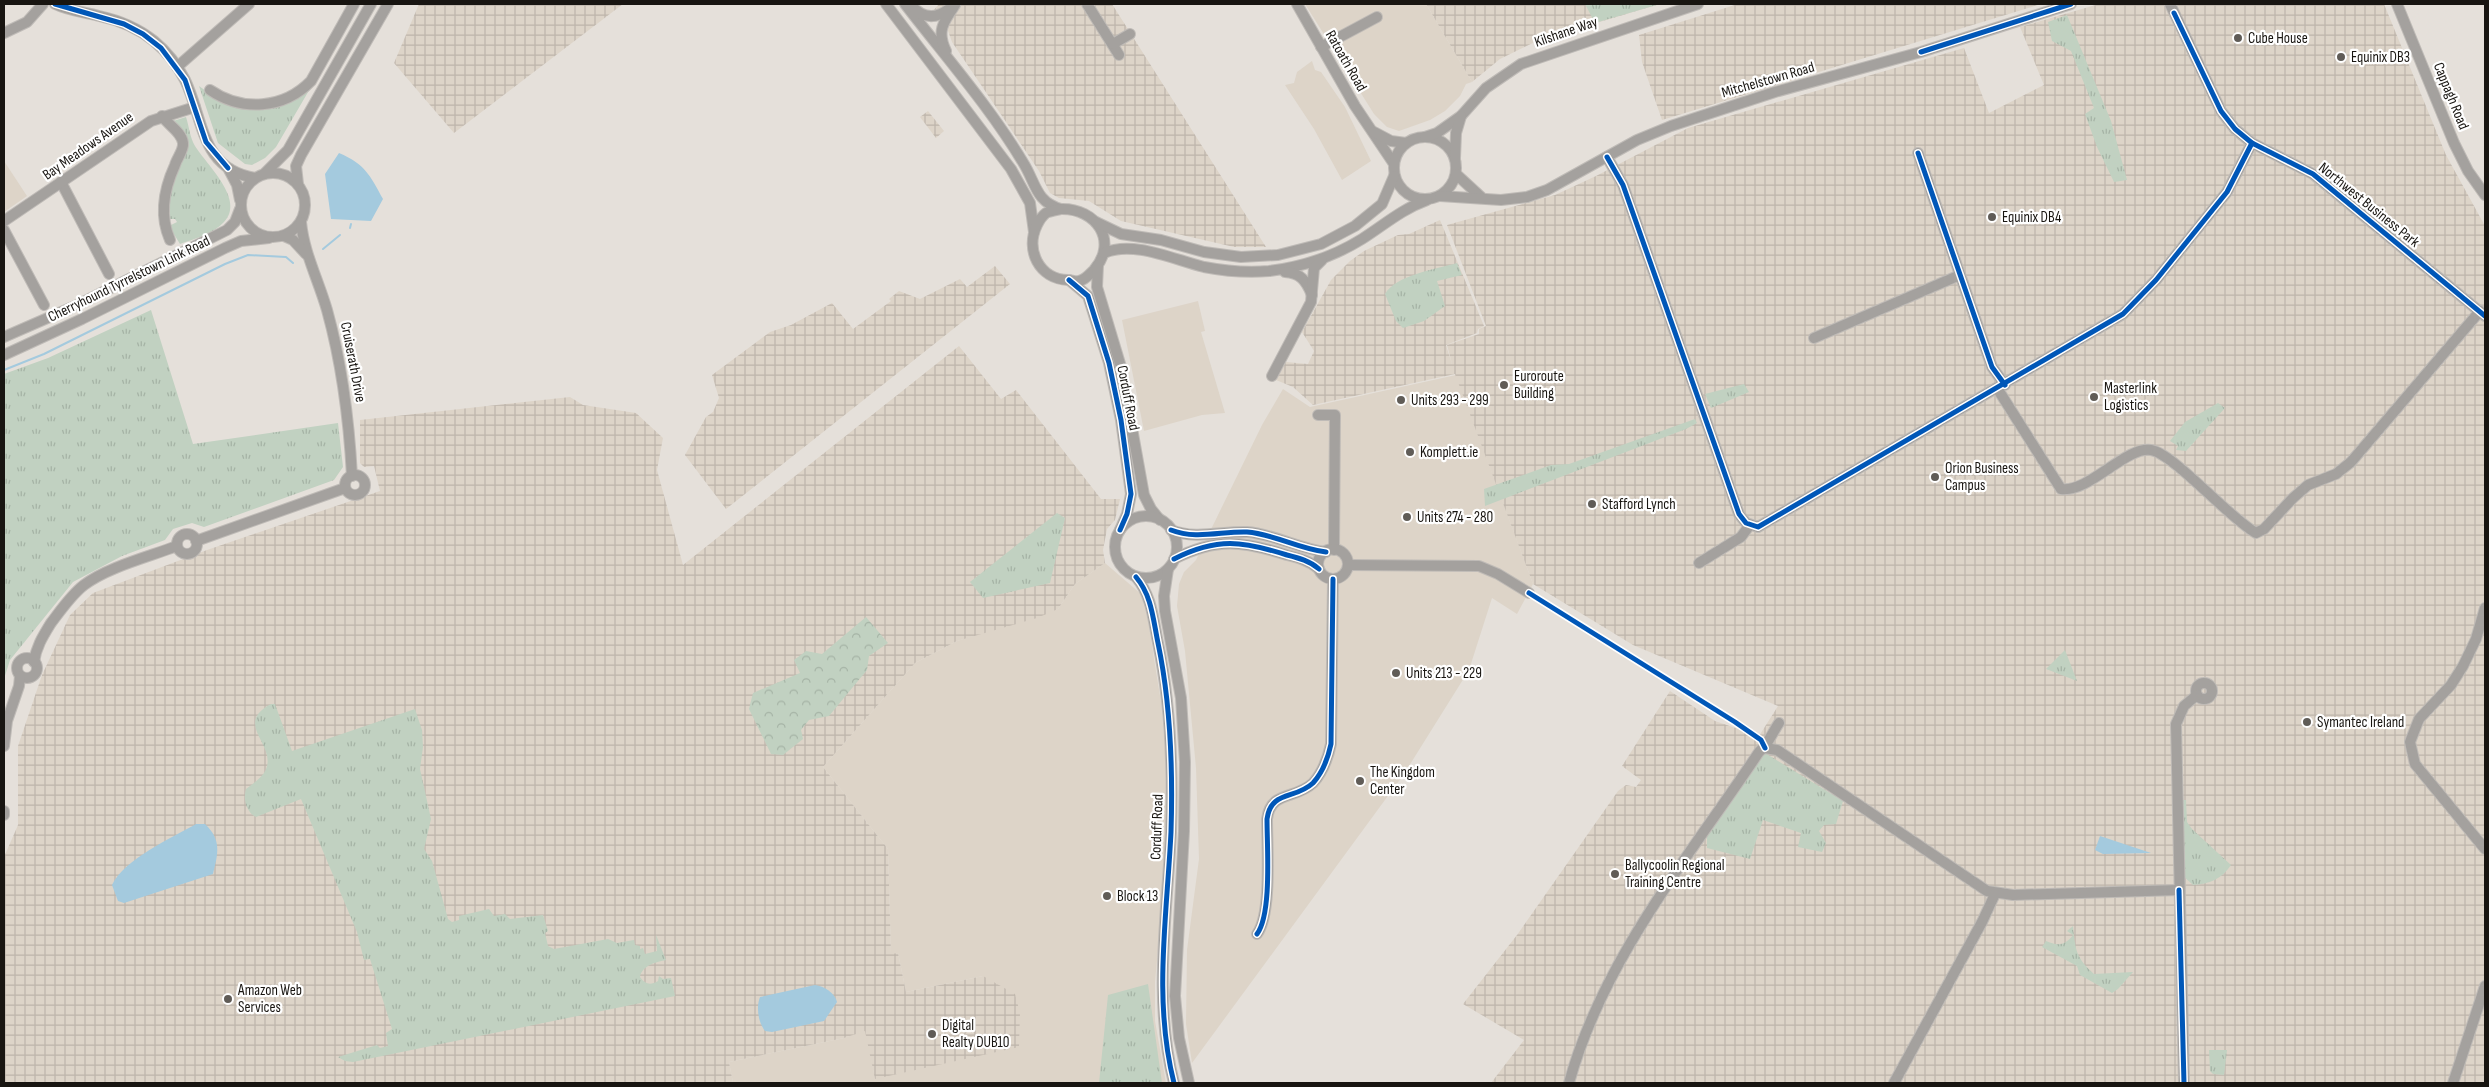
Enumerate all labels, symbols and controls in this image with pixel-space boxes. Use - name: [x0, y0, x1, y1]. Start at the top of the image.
- street label: Kilshane Way: [1532, 12, 1600, 52]
- street label: Ratoath Road: [1321, 27, 1371, 95]
- place label: Cube House: [2248, 29, 2308, 48]
- marker: Cube House: [2232, 32, 2244, 44]
- place label: Equinix DB3: [2351, 48, 2410, 67]
- marker: Equinix DB3: [2335, 51, 2347, 63]
- street label: Mitchelstown Road: [1719, 58, 1817, 102]
- street label: Cappagh Road: [2429, 60, 2473, 132]
- street label: Bay Meadows Avenue: [39, 108, 137, 184]
- street label: Northwest Business Park: [2315, 158, 2424, 252]
- place label: Equinix DB4: [2002, 208, 2061, 227]
- marker: Equinix DB4: [1986, 211, 1998, 223]
- street label: Cherryhound Tyrrelstown Link Road: [45, 231, 213, 327]
- street label: Cruiserath Drive: [336, 320, 370, 404]
- street label: Corduff Road: [1112, 364, 1144, 432]
- place label: Euroroute Building: [1514, 367, 1564, 403]
- marker: Euroroute Building: [1498, 379, 1510, 391]
- place label: Masterlink Logistics: [2104, 379, 2157, 415]
- place label: Units 293 - 299: [1411, 391, 1489, 410]
- marker: Masterlink Logistics: [2088, 391, 2100, 403]
- marker: Units 293 - 299: [1395, 394, 1407, 406]
- place label: Komplett.ie: [1420, 443, 1478, 462]
- marker: Komplett.ie: [1404, 446, 1416, 458]
- place label: Orion Business Campus: [1945, 459, 2019, 495]
- marker: Orion Business Campus: [1929, 471, 1941, 483]
- place label: Stafford Lynch: [1602, 495, 1676, 514]
- marker: Stafford Lynch: [1586, 498, 1598, 510]
- place label: Units 274 - 280: [1417, 508, 1493, 527]
- marker: Units 274 - 280: [1401, 511, 1413, 523]
- place label: Units 213 - 229: [1406, 664, 1482, 683]
- marker: Units 213 - 229: [1390, 667, 1402, 679]
- place label: Symantec Ireland: [2317, 713, 2404, 732]
- marker: Symantec Ireland: [2301, 716, 2313, 728]
- place label: The Kingdom Center: [1370, 763, 1435, 799]
- marker: The Kingdom Center: [1354, 775, 1366, 787]
- street label: Corduff Road: [1146, 794, 1168, 860]
- place label: Ballycoolin Regional Training Centre: [1625, 856, 1725, 892]
- marker: Ballycoolin Regional Training Centre: [1609, 868, 1621, 880]
- place label: Block 13: [1117, 887, 1158, 906]
- marker: Block 13: [1101, 890, 1113, 902]
- place label: Amazon Web Services: [237, 981, 302, 1017]
- marker: Amazon Web Services: [222, 993, 234, 1005]
- place label: Digital Realty DUB10: [942, 1016, 1010, 1052]
- marker: Digital Realty DUB10: [926, 1028, 938, 1040]

